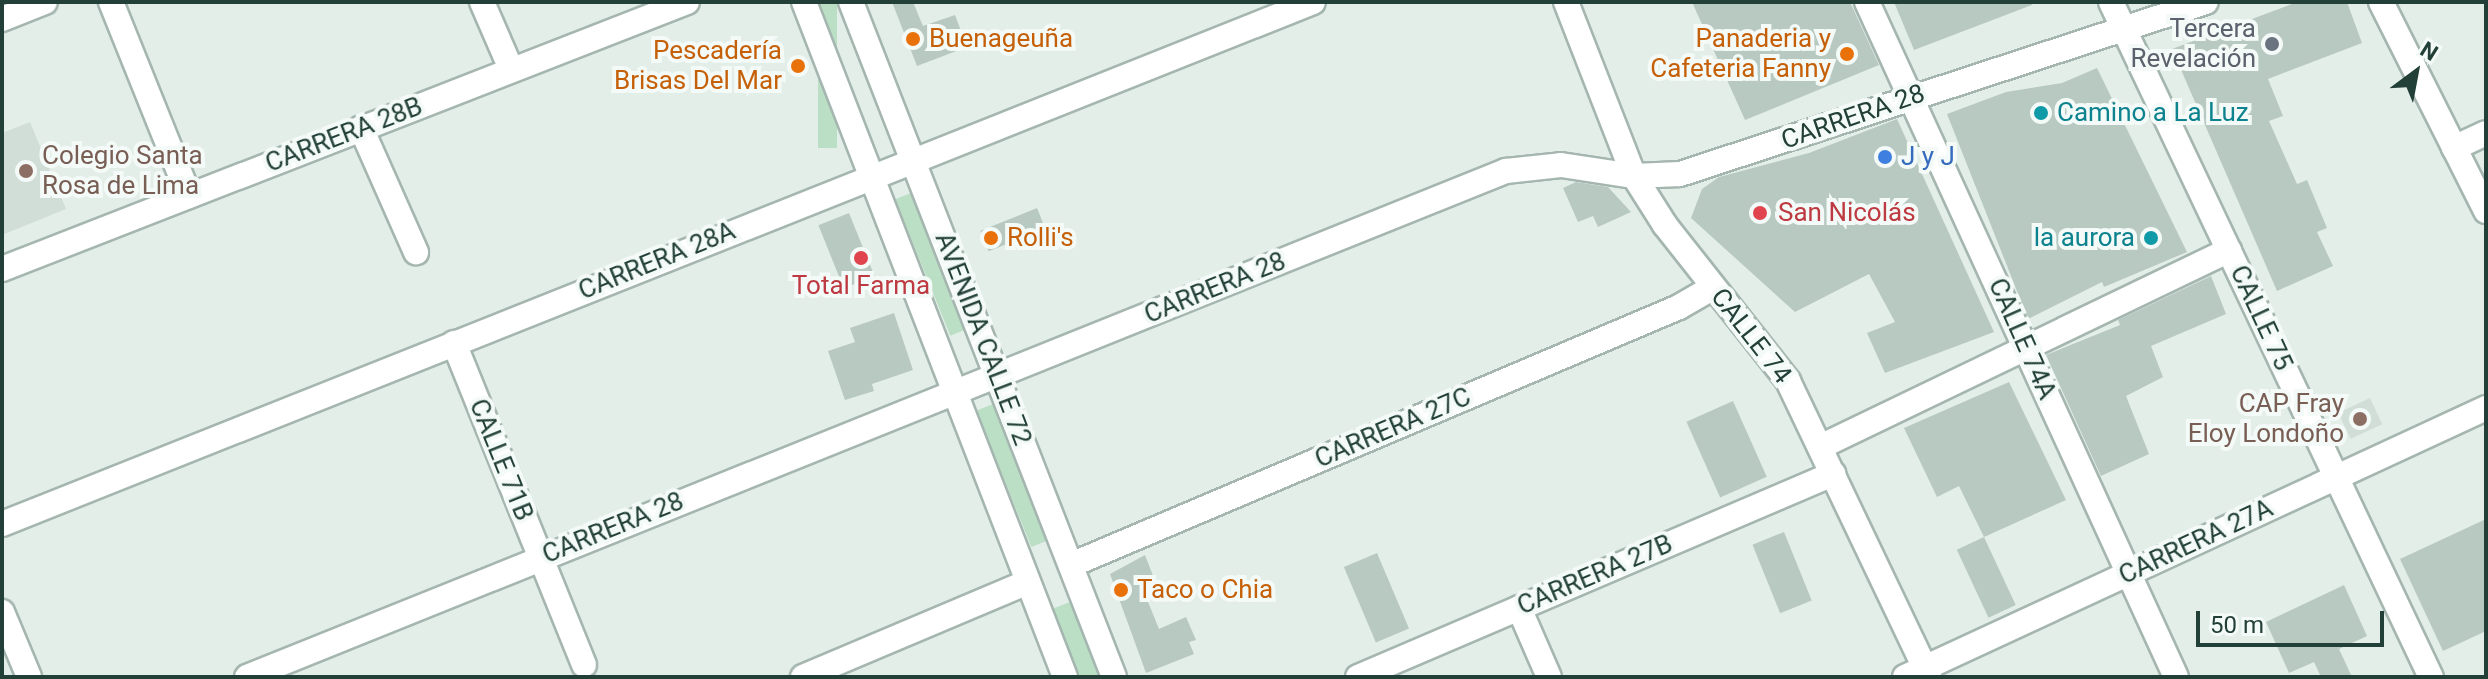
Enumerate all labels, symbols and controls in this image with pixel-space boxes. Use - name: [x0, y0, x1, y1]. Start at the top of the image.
- place label: Tercera Revelación: [2131, 13, 2256, 74]
- place label: Buenageuña: [929, 23, 1073, 55]
- place label: Panaderia y Cafeteria Fanny: [1650, 23, 1831, 84]
- marker: Buenageuña: [904, 30, 922, 48]
- north arrow: [2376, 32, 2456, 112]
- place label: Pescadería Brisas Del Mar: [614, 35, 782, 96]
- marker: Tercera Revelación: [2263, 35, 2281, 53]
- text: N: [2416, 37, 2442, 66]
- marker: Panaderia y Cafeteria Fanny: [1838, 45, 1856, 63]
- marker: Pescadería Brisas Del Mar: [789, 57, 807, 75]
- street label: CARRERA 28: [1777, 78, 1929, 156]
- street label: CARRERA 28B: [261, 91, 427, 179]
- place label: Camino a La Luz: [2057, 97, 2249, 129]
- marker: Camino a La Luz: [2032, 104, 2050, 122]
- place label: Colegio Santa Rosa de Lima: [42, 140, 203, 202]
- place label: J y J: [1901, 141, 1955, 173]
- marker: J y J: [1876, 148, 1894, 166]
- marker: Colegio Santa Rosa de Lima: [17, 162, 35, 180]
- place label: San Nicolás: [1778, 197, 1916, 229]
- marker: San Nicolás: [1749, 202, 1771, 224]
- street label: CARRERA 28A: [574, 215, 740, 307]
- place label: Rolli's: [1007, 222, 1074, 254]
- place label: la aurora: [2034, 222, 2135, 254]
- street label: AVENIDA CALLE 72: [928, 228, 1038, 450]
- marker: Rolli's: [982, 229, 1000, 247]
- marker: la aurora: [2142, 229, 2160, 247]
- street label: CARRERA 28: [1140, 246, 1290, 330]
- marker: Total Farma: [852, 249, 870, 267]
- street label: CALLE 75: [2223, 260, 2299, 376]
- place label: Total Farma: [792, 270, 930, 302]
- street label: CALLE 74A: [1981, 274, 2063, 404]
- street label: CALLE 74: [1704, 282, 1798, 390]
- street label: CARRERA 27C: [1310, 381, 1476, 475]
- place label: CAP Fray Eloy Londoño: [2188, 388, 2344, 450]
- street label: CALLE 71B: [462, 395, 540, 525]
- marker: CAP Fray Eloy Londoño: [2351, 410, 2369, 428]
- street label: CARRERA 28: [538, 486, 688, 570]
- street label: CARRERA 27A: [2114, 493, 2278, 591]
- street label: CARRERA 27B: [1513, 528, 1677, 622]
- place label: Taco o Chia: [1137, 574, 1273, 606]
- marker: Taco o Chia: [1112, 581, 1130, 599]
- scale bar: [2200, 595, 2388, 645]
- text: 50 m: [2210, 611, 2264, 639]

